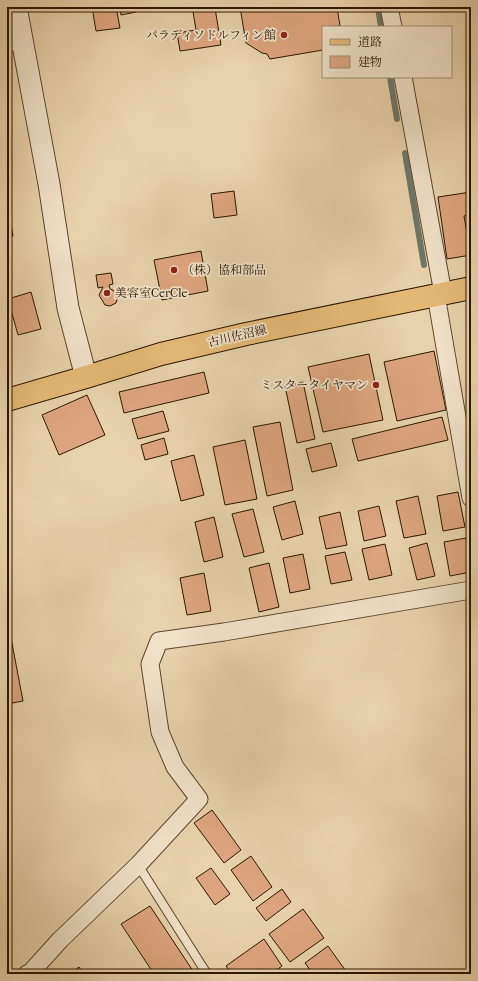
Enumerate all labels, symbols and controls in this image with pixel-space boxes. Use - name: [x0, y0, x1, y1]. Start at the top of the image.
- legend: [322, 26, 452, 78]
- place label: パラディソドルフィン館: [146, 28, 276, 42]
- marker: パラディソドルフィン館: [279, 30, 289, 40]
- text: 道路: [358, 35, 382, 49]
- text: 建物: [358, 55, 382, 69]
- place label: （株）協和部品: [182, 263, 266, 277]
- marker: （株）協和部品: [169, 265, 179, 275]
- place label: 美容室CerCle: [115, 286, 187, 300]
- marker: 美容室CerCle: [102, 288, 112, 298]
- street label: 古川佐沼線: [206, 322, 268, 350]
- place label: ミスタータイヤマン: [260, 378, 368, 392]
- marker: ミスタータイヤマン: [371, 380, 381, 390]

